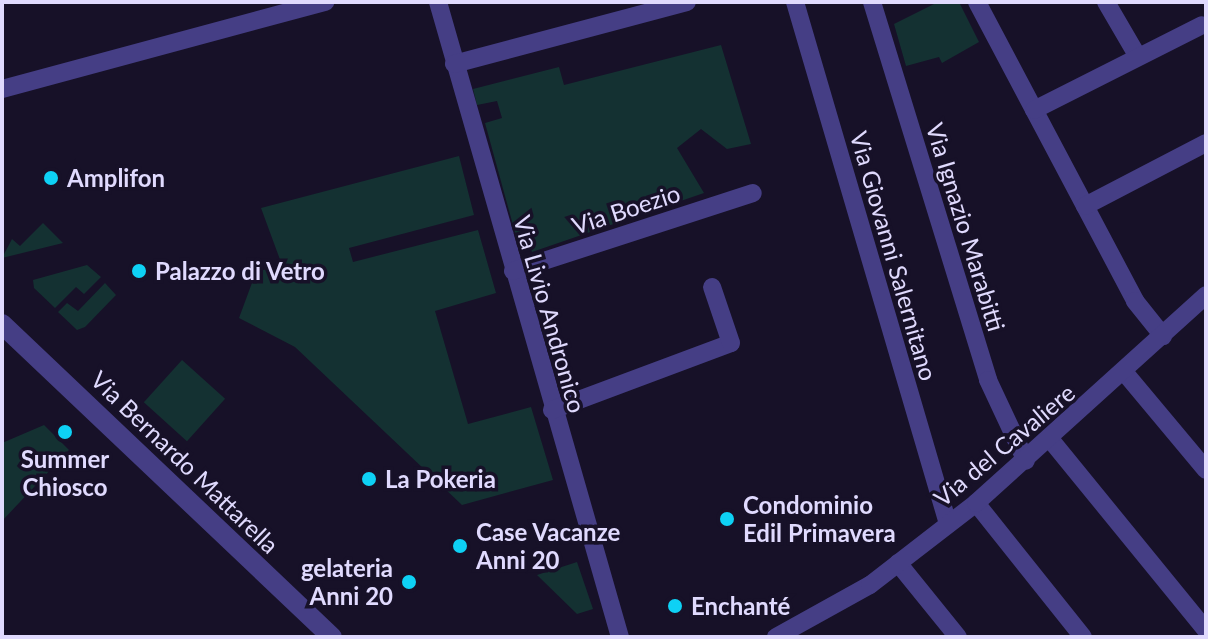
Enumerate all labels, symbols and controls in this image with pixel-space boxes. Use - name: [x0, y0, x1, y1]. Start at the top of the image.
- street label: Via Ignazio Marabitti: [921, 119, 1011, 335]
- street label: Via Giovanni Salernitano: [845, 128, 943, 384]
- place label: Amplifon: [67, 164, 165, 192]
- marker: Amplifon: [42, 169, 60, 187]
- street label: Via Boezio: [568, 178, 684, 240]
- street label: Via Livio Andronico: [508, 212, 592, 416]
- place label: Palazzo di Vetro: [155, 257, 326, 285]
- marker: Palazzo di Vetro: [130, 262, 148, 280]
- street label: Via Bernardo Mattarella: [85, 365, 285, 559]
- street label: Via del Cavaliere: [928, 378, 1080, 512]
- marker: Summer Chiosco: [56, 423, 74, 441]
- place label: Summer Chiosco: [21, 445, 109, 501]
- place label: La Pokeria: [385, 465, 496, 493]
- marker: La Pokeria: [360, 470, 378, 488]
- place label: Condominio Edil Primavera: [743, 491, 896, 547]
- marker: Condominio Edil Primavera: [718, 510, 736, 528]
- place label: Case Vacanze Anni 20: [476, 518, 621, 574]
- marker: Case Vacanze Anni 20: [451, 537, 469, 555]
- place label: gelateria Anni 20: [301, 554, 393, 610]
- marker: gelateria Anni 20: [400, 573, 418, 591]
- place label: Enchanté: [691, 592, 790, 620]
- marker: Enchanté: [666, 597, 684, 615]

